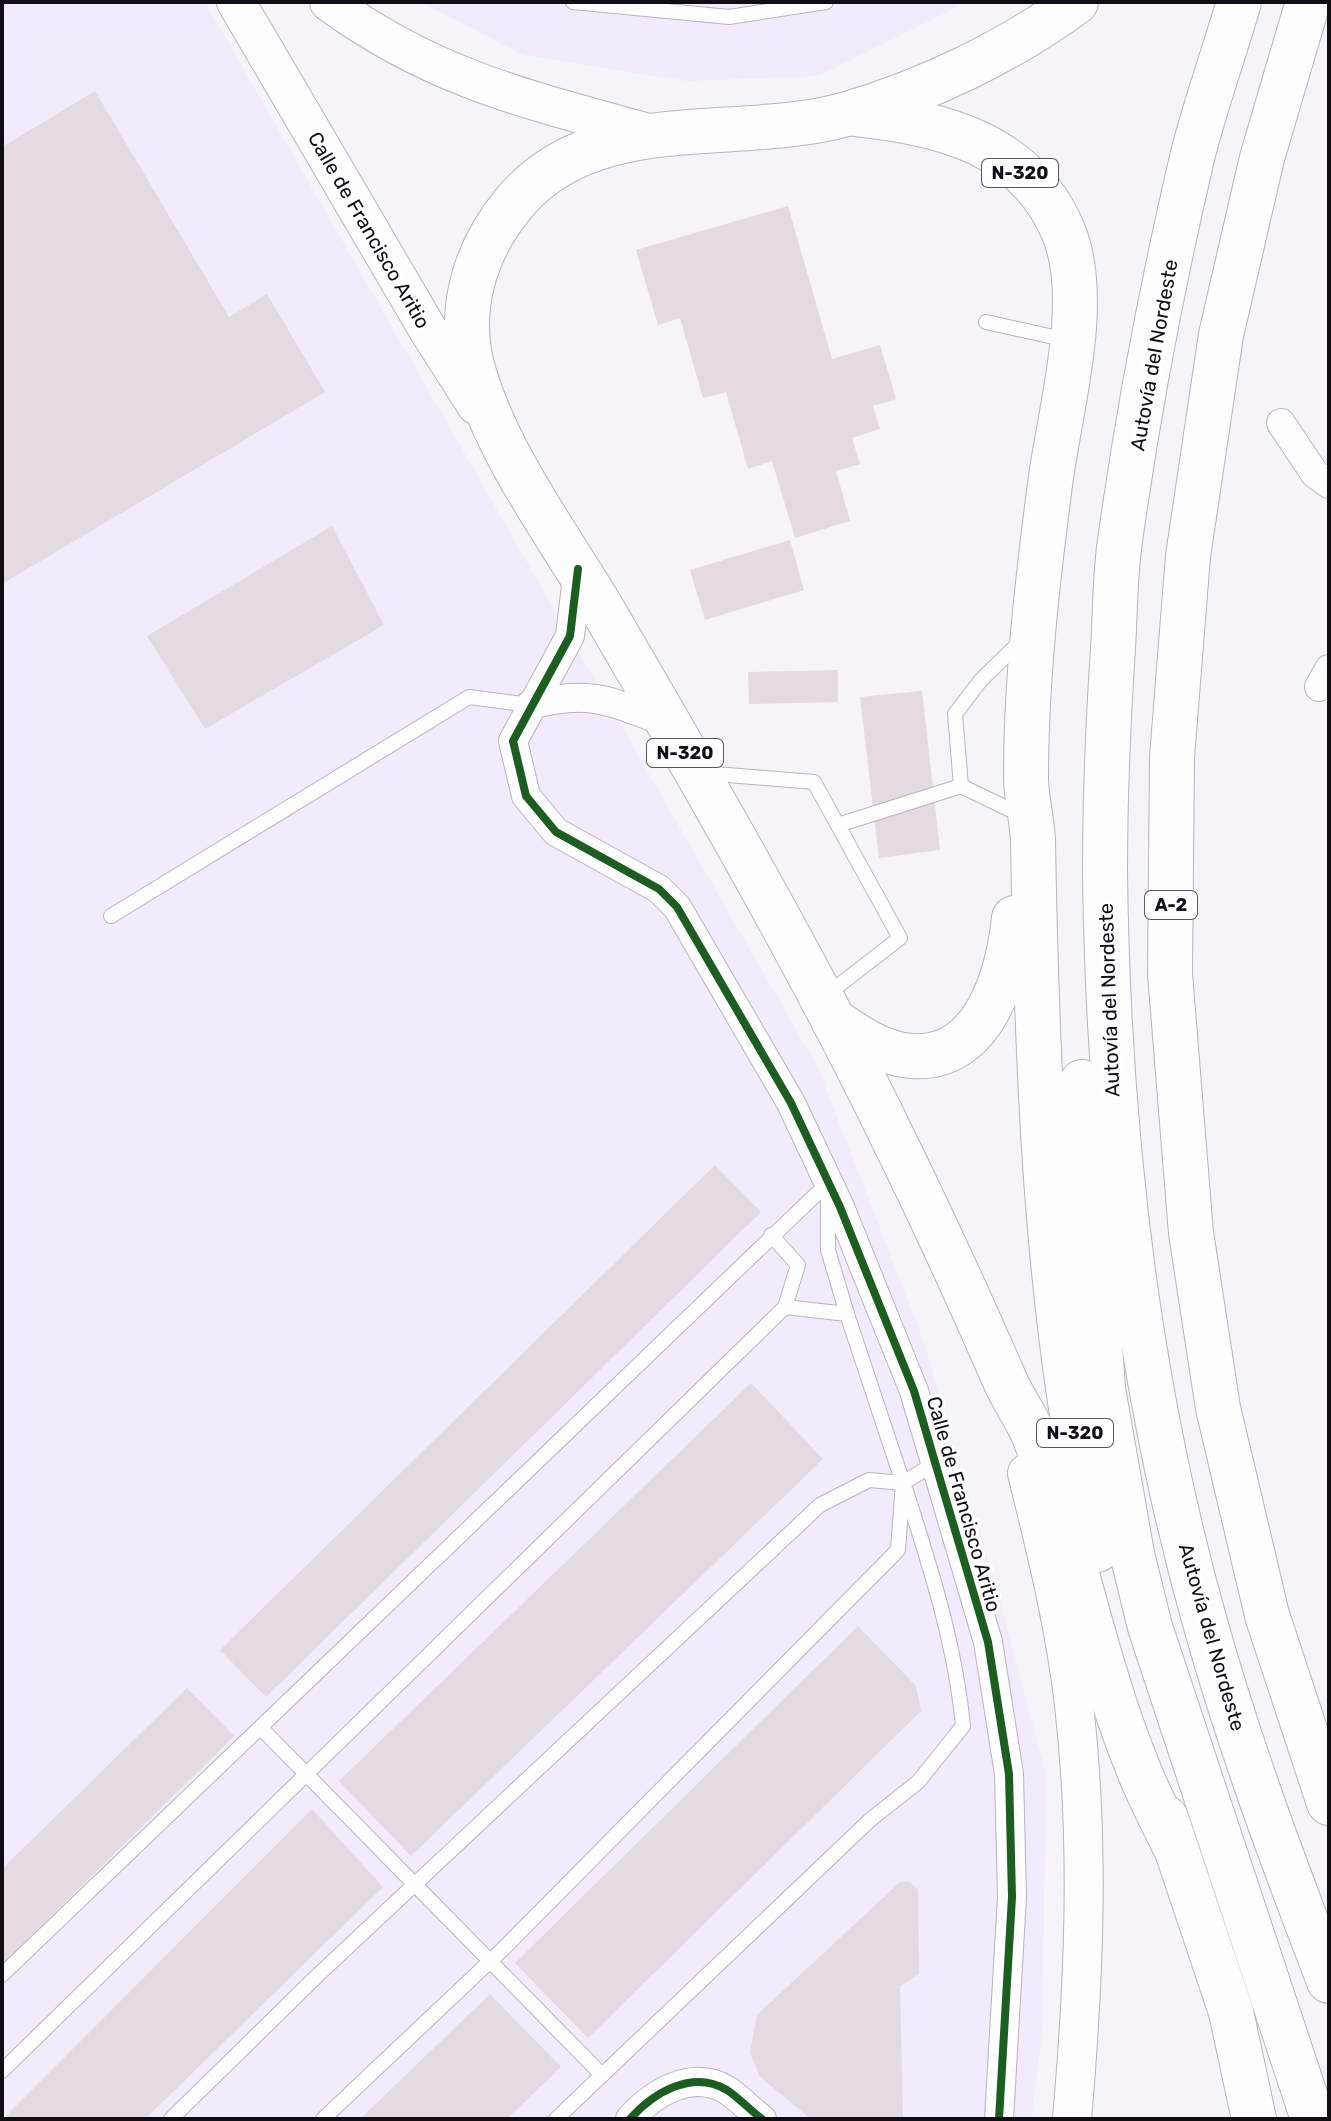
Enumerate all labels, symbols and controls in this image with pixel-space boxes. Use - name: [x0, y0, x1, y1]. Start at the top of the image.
- street label: Calle de Francisco Aritio: [303, 127, 435, 333]
- road number: N-320: [982, 159, 1058, 187]
- street label: Autovía del Nordeste: [1125, 257, 1183, 453]
- road number: N-320: [647, 739, 723, 767]
- road number: A-2: [1145, 891, 1197, 919]
- street label: Autovía del Nordeste: [1094, 903, 1124, 1097]
- street label: Calle de Francisco Aritio: [922, 1393, 1006, 1615]
- road number: N-320: [1037, 1419, 1113, 1447]
- street label: Autovía del Nordeste: [1174, 1540, 1250, 1734]

